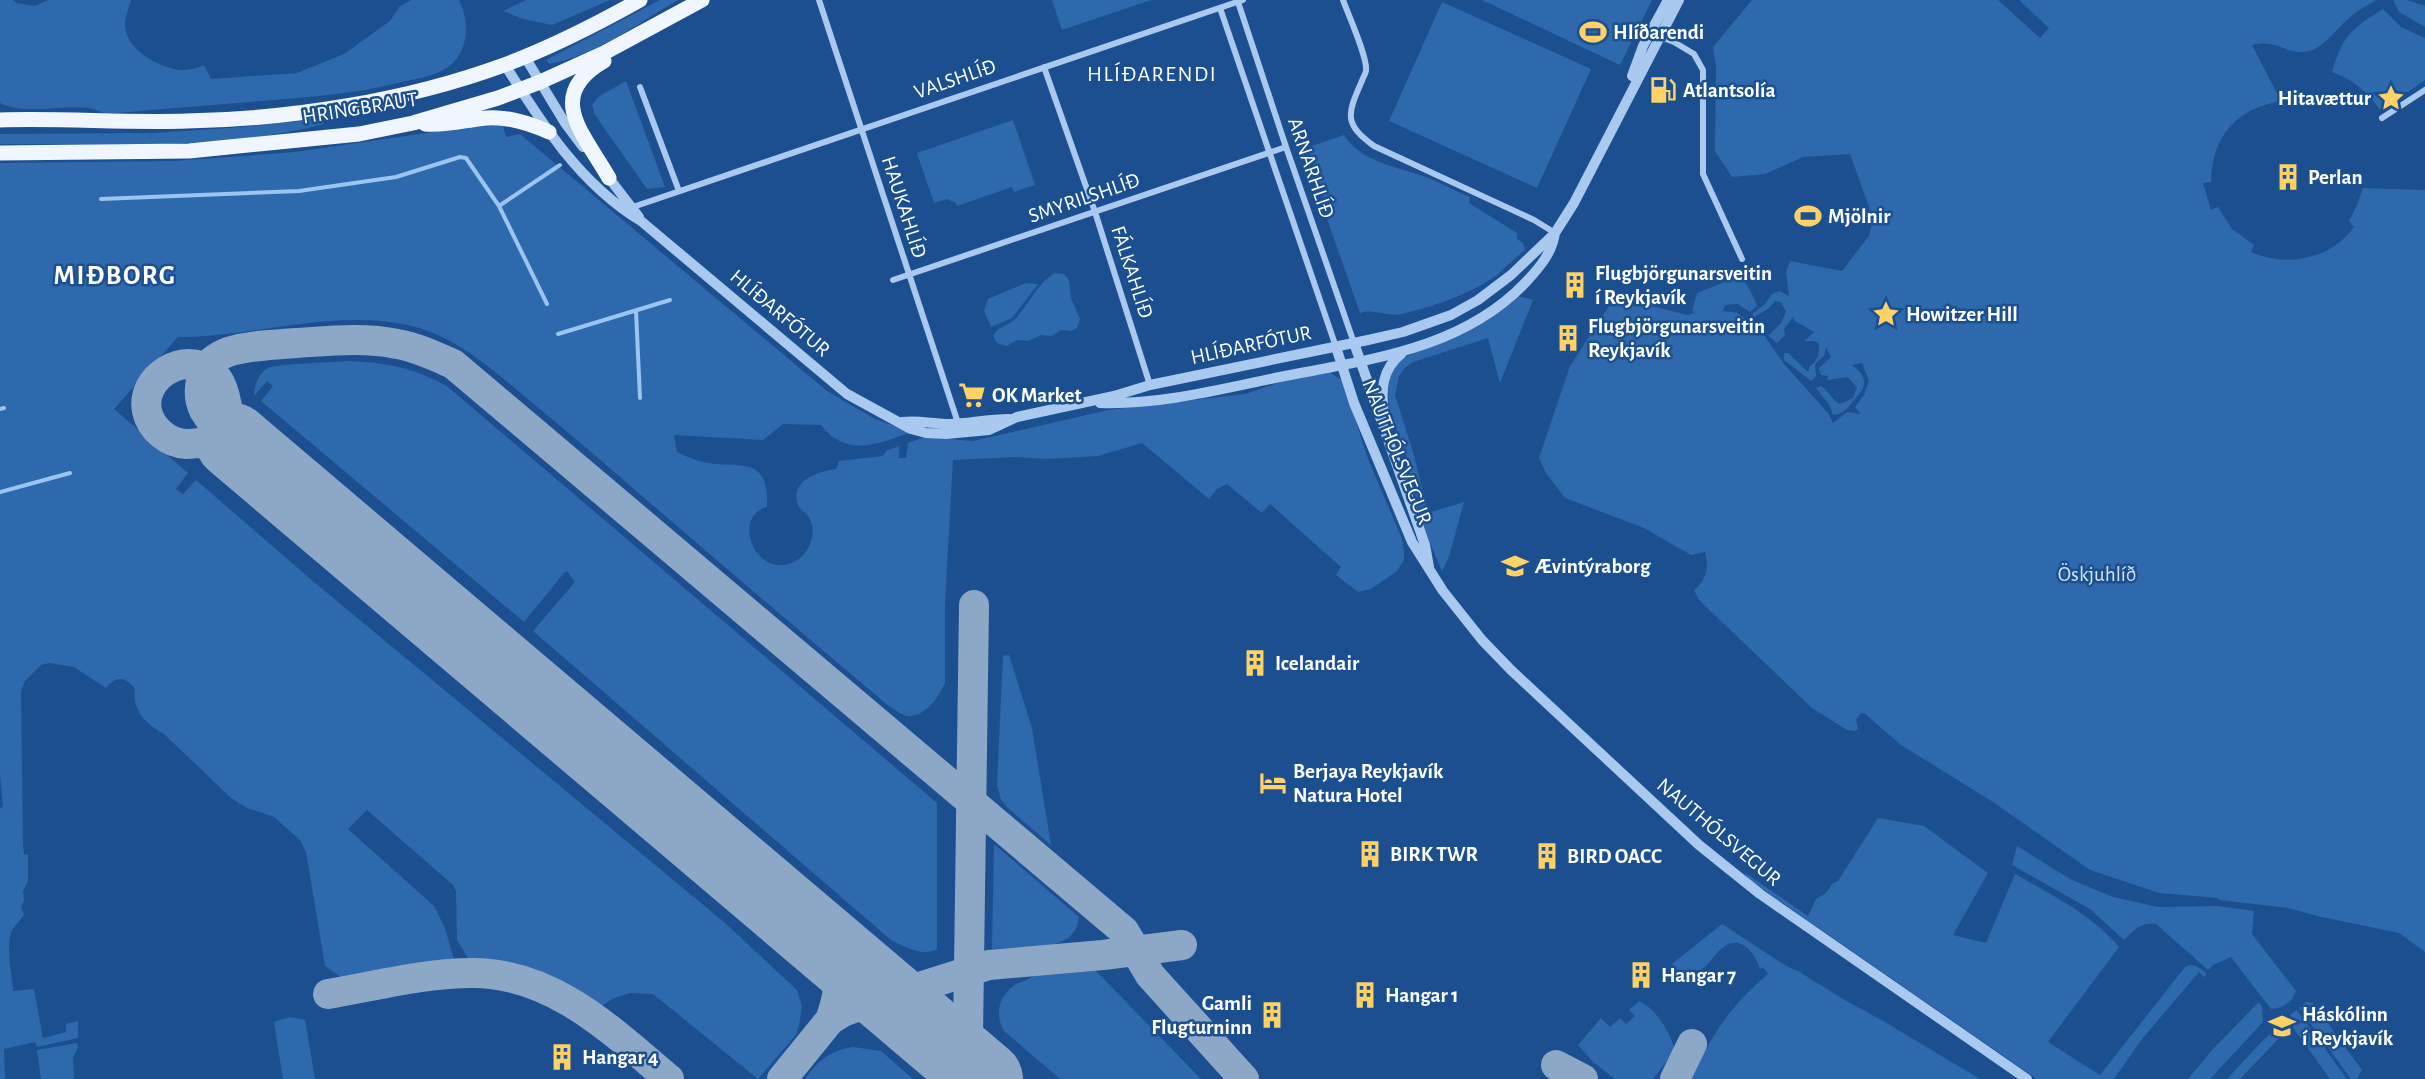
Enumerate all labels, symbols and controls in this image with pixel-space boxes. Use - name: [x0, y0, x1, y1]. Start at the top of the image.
- sports icon: Hlíðarendi: [1578, 17, 1608, 47]
- place label: Hlíðarendi: [1613, 22, 1704, 43]
- street label: VALSHLÍÐ: [911, 53, 999, 103]
- district label: HLÍÐARENDI: [1087, 62, 1217, 85]
- fuel station icon: Atlantsolía: [1648, 75, 1678, 105]
- place label: Atlantsolía: [1683, 80, 1776, 101]
- place icon: Hitavættur: [2376, 83, 2406, 113]
- place label: Hitavættur: [2278, 88, 2372, 109]
- street label: HRINGBRAUT: [301, 89, 419, 127]
- street label: ARNARHLÍÐ: [1284, 114, 1340, 221]
- street label: HAUKAHLÍÐ: [878, 153, 932, 260]
- building icon: Perlan: [2273, 162, 2303, 192]
- street label: SMYRILSHLÍÐ: [1025, 167, 1142, 227]
- place label: Perlan: [2308, 167, 2363, 188]
- sports icon: Mjölnir: [1793, 201, 1823, 231]
- place label: Mjölnir: [1828, 206, 1891, 227]
- street label: FÁLKAHLÍÐ: [1107, 223, 1159, 321]
- district label: MIÐBORG: [54, 262, 176, 289]
- place label: Flugbjörgunarsveitin í Reykjavík: [1595, 263, 1772, 308]
- street label: HLÍÐARFÓTUR: [726, 264, 835, 361]
- building icon: Flugbjörgunarsveitin í Reykjavík: [1560, 270, 1590, 300]
- place icon: Howitzer Hill: [1871, 299, 1901, 329]
- place label: Howitzer Hill: [1906, 304, 2018, 325]
- place label: Flugbjörgunarsveitin Reykjavík: [1588, 316, 1765, 361]
- street label: HLÍÐARFÓTUR: [1188, 320, 1313, 368]
- building icon: Flugbjörgunarsveitin Reykjavík: [1553, 323, 1583, 353]
- street label: NAUTHÓLSVEGUR: [1358, 376, 1438, 528]
- supermarket icon: OK Market: [957, 380, 987, 410]
- place label: OK Market: [992, 385, 1082, 406]
- school or university icon: Ævintýraborg: [1500, 551, 1530, 581]
- place label: Ævintýraborg: [1534, 556, 1651, 577]
- park label: Öskjuhlíð: [2058, 563, 2136, 585]
- building icon: Icelandair: [1240, 648, 1270, 678]
- place label: Icelandair: [1275, 653, 1360, 674]
- place label: Berjaya Reykjavík Natura Hotel: [1293, 761, 1444, 806]
- hotel icon: Berjaya Reykjavík Natura Hotel: [1258, 768, 1288, 798]
- street label: NAUTHÓLSVEGUR: [1653, 773, 1786, 890]
- building icon: BIRK TWR: [1355, 839, 1385, 869]
- building icon: BIRD OACC: [1532, 841, 1562, 871]
- place label: BIRK TWR: [1390, 844, 1478, 865]
- place label: BIRD OACC: [1567, 846, 1662, 867]
- building icon: Hangar 7: [1626, 960, 1656, 990]
- place label: Hangar 7: [1661, 965, 1736, 986]
- building icon: Hangar 1: [1350, 980, 1380, 1010]
- place label: Hangar 1: [1385, 985, 1459, 1006]
- place label: Gamli Flugturninn: [1151, 993, 1252, 1038]
- building icon: Gamli Flugturninn: [1257, 1000, 1287, 1030]
- place label: Háskólinn í Reykjavík: [2302, 1004, 2394, 1049]
- school or university icon: Háskólinn í Reykjavík: [2267, 1011, 2297, 1041]
- building icon: Hangar 4: [547, 1042, 577, 1072]
- place label: Hangar 4: [582, 1047, 659, 1068]

